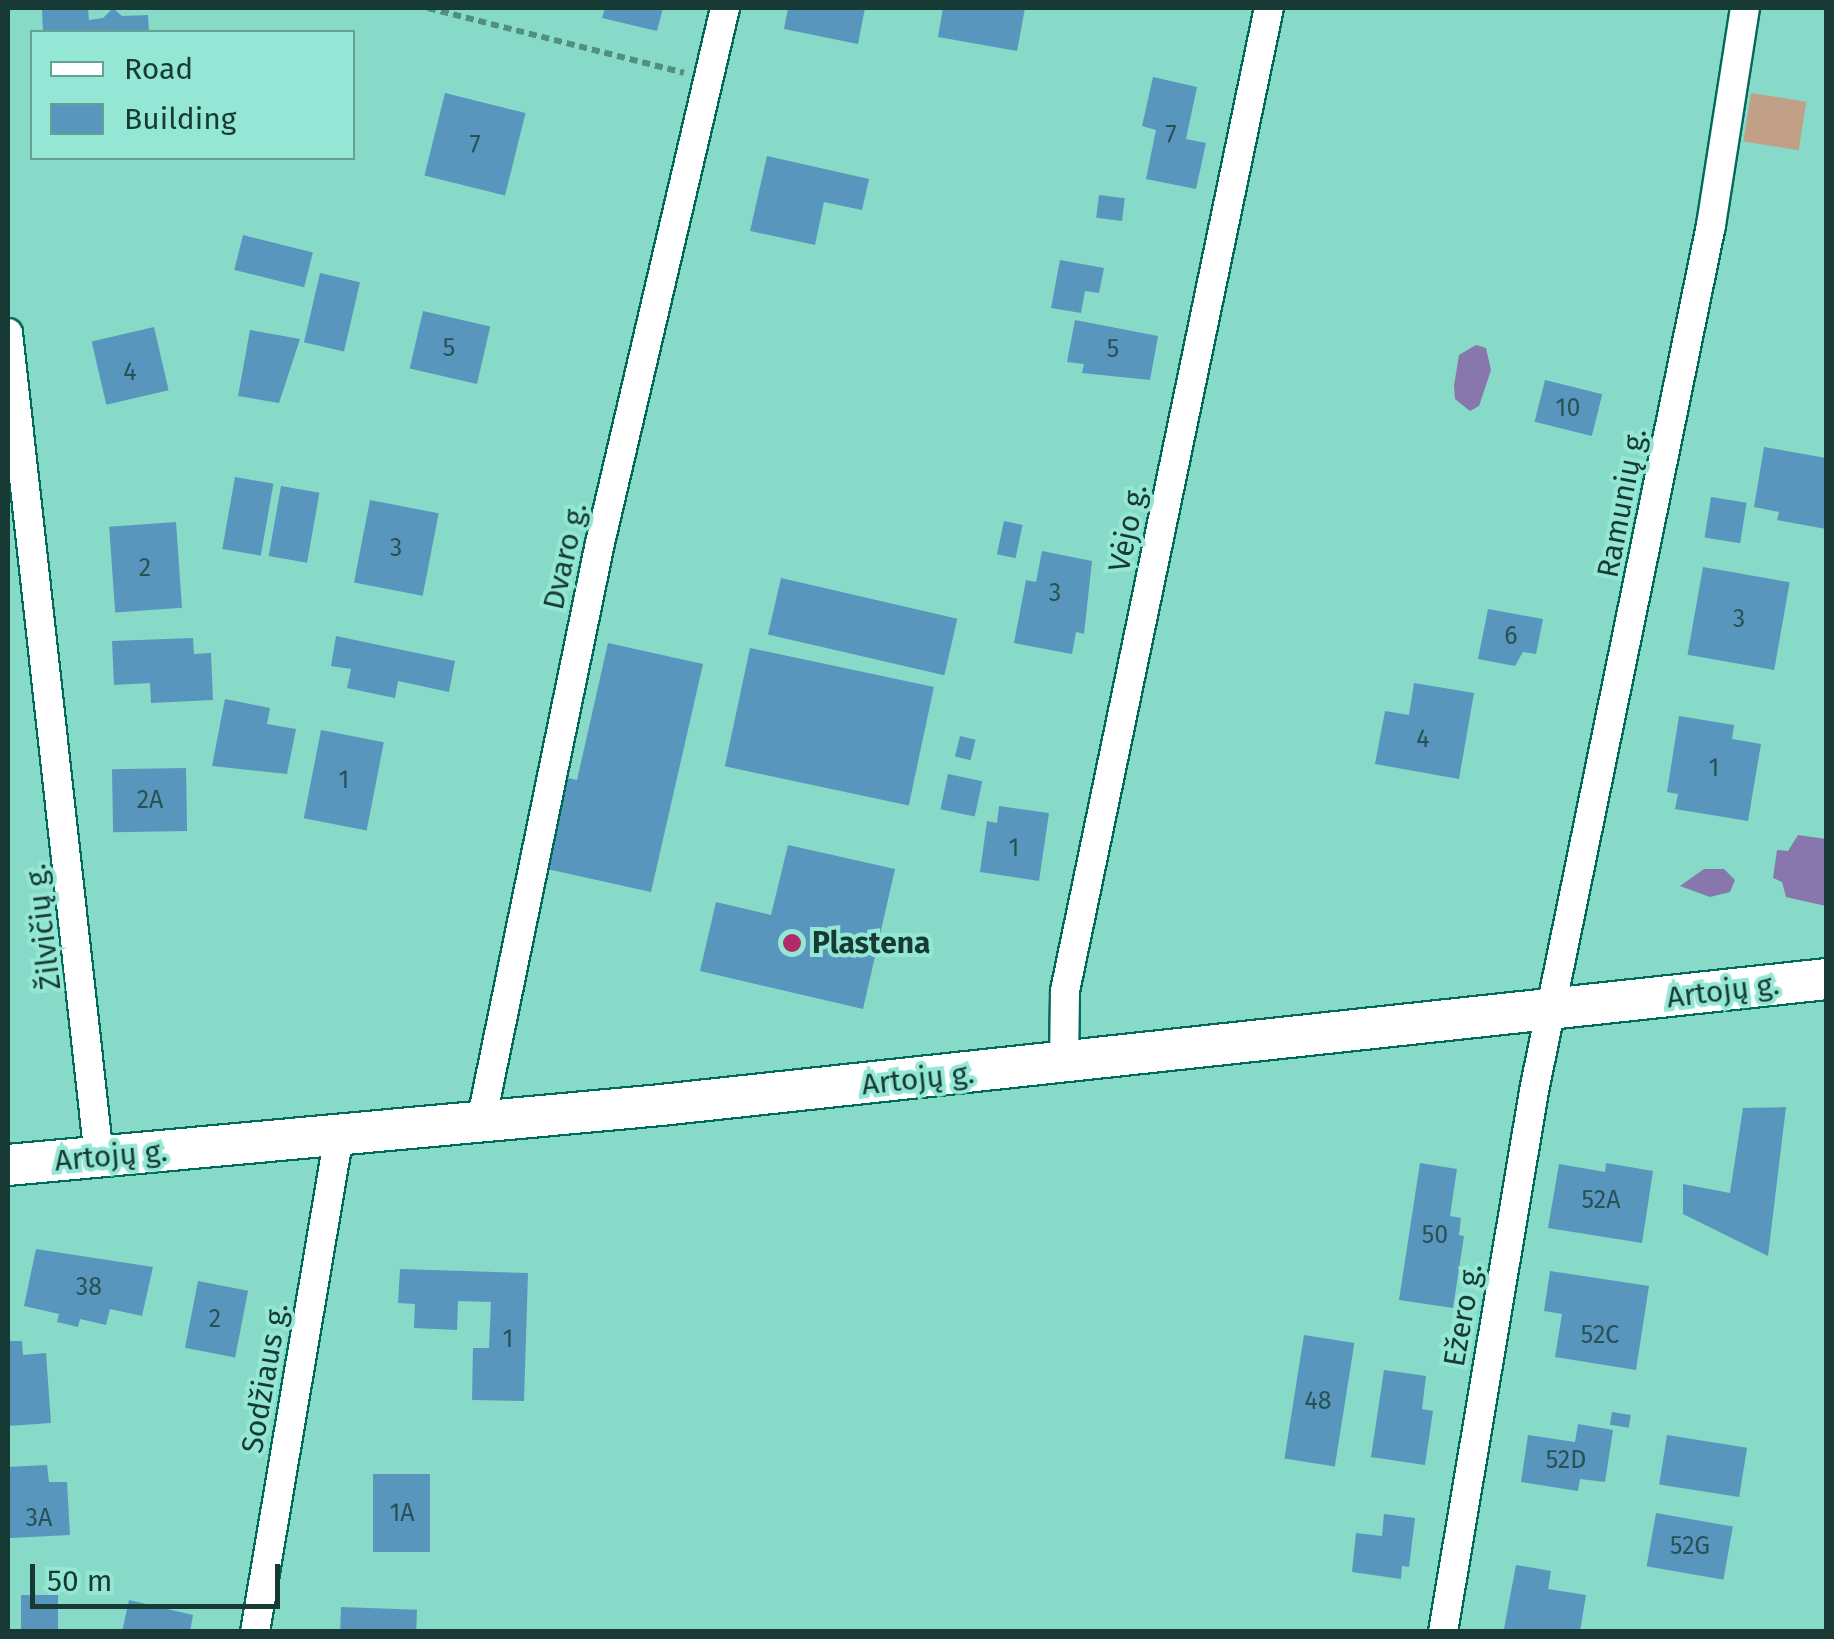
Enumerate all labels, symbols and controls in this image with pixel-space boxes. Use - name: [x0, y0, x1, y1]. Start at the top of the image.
- legend: [30, 30, 355, 160]
- text: Road: [124, 51, 193, 87]
- text: Building: [124, 101, 236, 137]
- house number: 7: [1165, 119, 1177, 149]
- house number: 7: [469, 129, 481, 159]
- house number: 5: [443, 333, 455, 363]
- house number: 5: [1107, 334, 1119, 364]
- house number: 4: [123, 357, 137, 387]
- house number: 10: [1556, 393, 1580, 423]
- street label: Ramunių g.: [1590, 425, 1654, 581]
- street label: Vėjo g.: [1101, 481, 1155, 575]
- street label: Dvaro g.: [535, 499, 595, 613]
- house number: 3: [390, 533, 402, 563]
- house number: 2: [139, 553, 151, 583]
- house number: 3: [1049, 578, 1061, 608]
- house number: 3: [1733, 604, 1745, 634]
- house number: 6: [1504, 621, 1518, 651]
- house number: 4: [1416, 724, 1430, 754]
- house number: 1: [1709, 753, 1719, 783]
- house number: 1: [339, 765, 349, 795]
- house number: 2A: [137, 785, 163, 815]
- house number: 1: [1009, 833, 1019, 863]
- street label: Žilvičių g.: [17, 862, 69, 992]
- place label: Plastena: [812, 925, 930, 961]
- marker: Plastena: [781, 932, 803, 954]
- street label: Artojų g.: [1665, 966, 1781, 1016]
- street label: Artojų g.: [860, 1055, 976, 1103]
- street label: Artojų g.: [53, 1133, 169, 1179]
- house number: 52A: [1582, 1185, 1620, 1215]
- house number: 50: [1422, 1220, 1448, 1250]
- street label: Ežero g.: [1436, 1261, 1490, 1369]
- house number: 38: [76, 1272, 102, 1302]
- street label: Sodžiaus g.: [234, 1300, 296, 1456]
- house number: 2: [209, 1304, 221, 1334]
- house number: 52C: [1581, 1320, 1619, 1350]
- house number: 1: [503, 1324, 513, 1354]
- house number: 48: [1304, 1386, 1332, 1416]
- house number: 52D: [1546, 1445, 1586, 1475]
- house number: 1A: [389, 1498, 415, 1528]
- house number: 3A: [26, 1503, 52, 1533]
- house number: 52G: [1670, 1531, 1710, 1561]
- scale bar: [35, 1544, 285, 1606]
- text: 50 m: [47, 1563, 112, 1599]

